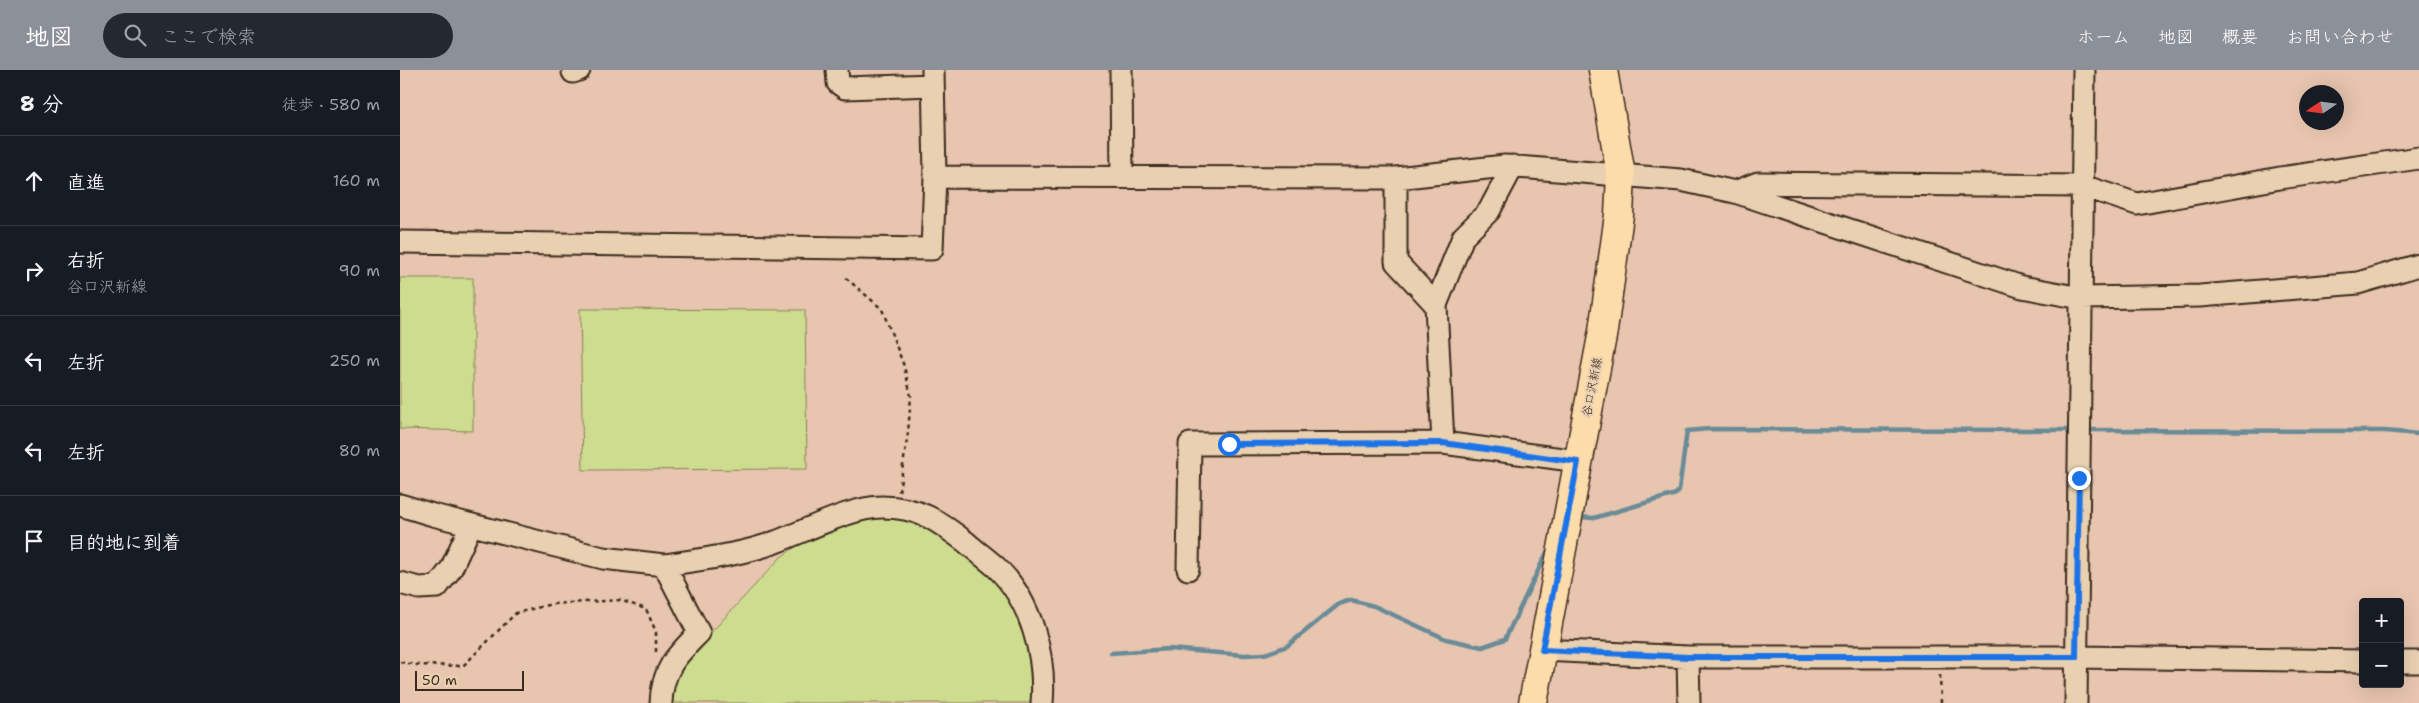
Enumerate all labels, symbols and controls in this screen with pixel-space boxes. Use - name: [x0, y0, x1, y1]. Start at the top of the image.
- search box: [103, 13, 453, 58]
- text: 地図: [25, 21, 73, 53]
- icon: search: [121, 21, 149, 49]
- text: ここで検索: [161, 24, 256, 49]
- text: ホーム: [2077, 25, 2130, 49]
- text: 地図: [2158, 25, 2194, 49]
- text: 概要: [2222, 25, 2258, 49]
- text: お問い合わせ: [2286, 25, 2394, 49]
- north arrow: [2299, 85, 2344, 130]
- text: 8 分: [20, 90, 63, 118]
- text: 徒歩 · 580 m: [282, 94, 380, 115]
- icon: ahead: [20, 167, 48, 195]
- text: 直進: [67, 170, 105, 195]
- text: 160 m: [333, 170, 380, 191]
- text: 右折: [67, 248, 105, 273]
- icon: right: [20, 257, 48, 285]
- text: 90 m: [339, 260, 380, 281]
- text: 谷口沢新線: [67, 276, 147, 297]
- icon: left: [20, 347, 48, 375]
- text: 左折: [67, 350, 105, 375]
- text: 250 m: [329, 350, 380, 371]
- street label: 谷口沢新線: [1578, 356, 1606, 418]
- route start: [1218, 433, 1241, 456]
- icon: left: [20, 437, 48, 465]
- text: 左折: [67, 440, 105, 465]
- text: 80 m: [339, 440, 380, 461]
- route end: [2068, 467, 2091, 490]
- icon: arrive: [20, 527, 48, 555]
- text: 目的地に到着: [67, 530, 181, 555]
- map controls: [2359, 598, 2404, 688]
- button: +: [2359, 598, 2404, 643]
- button: −: [2359, 643, 2404, 688]
- scale bar: [415, 668, 524, 691]
- text: 50 m: [422, 671, 457, 689]

